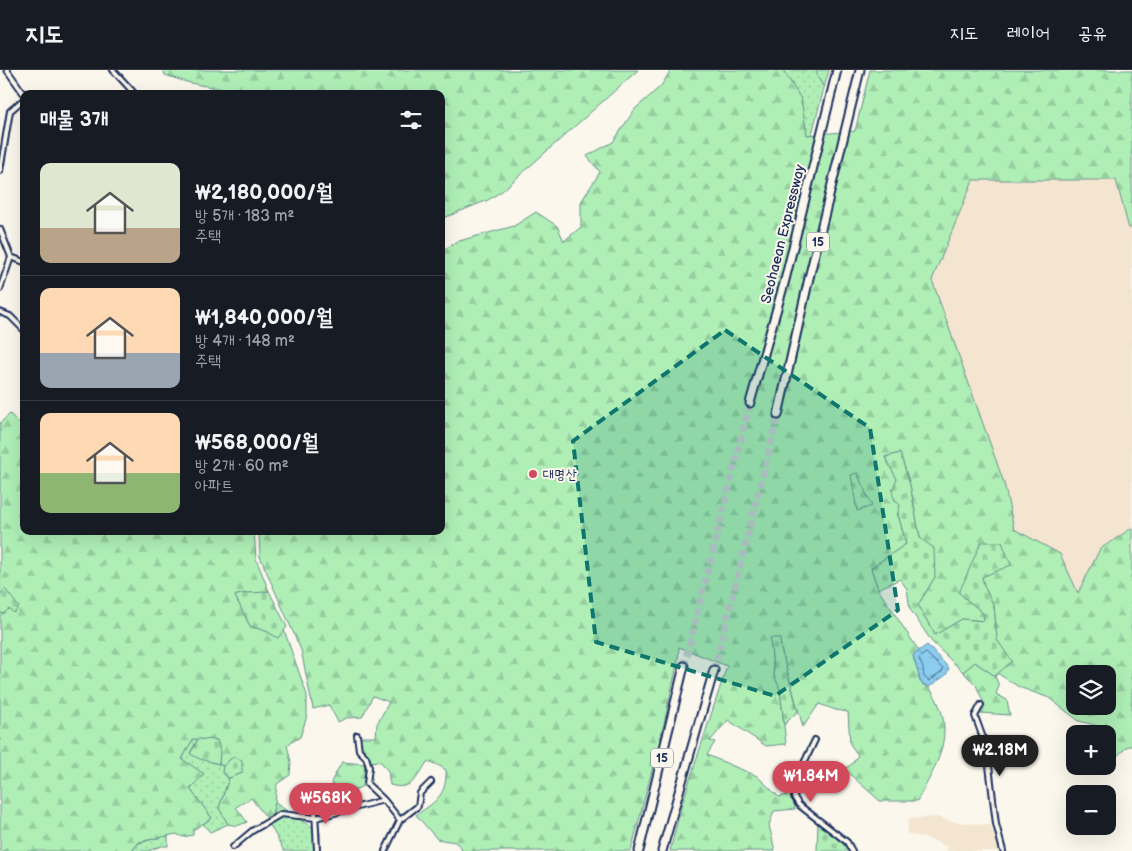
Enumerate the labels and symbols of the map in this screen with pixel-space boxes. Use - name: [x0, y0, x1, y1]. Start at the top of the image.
- street label: Seohaean Expressway: [758, 162, 809, 305]
- road number: 15: [807, 232, 829, 252]
- place label: 대명산: [543, 466, 578, 483]
- marker: 대명산: [527, 468, 539, 480]
- pin: ₩2.18M: [959, 734, 1041, 777]
- road number: 15: [651, 748, 673, 768]
- pin: ₩1.84M: [770, 760, 852, 803]
- pin: ₩568K: [291, 782, 361, 825]

